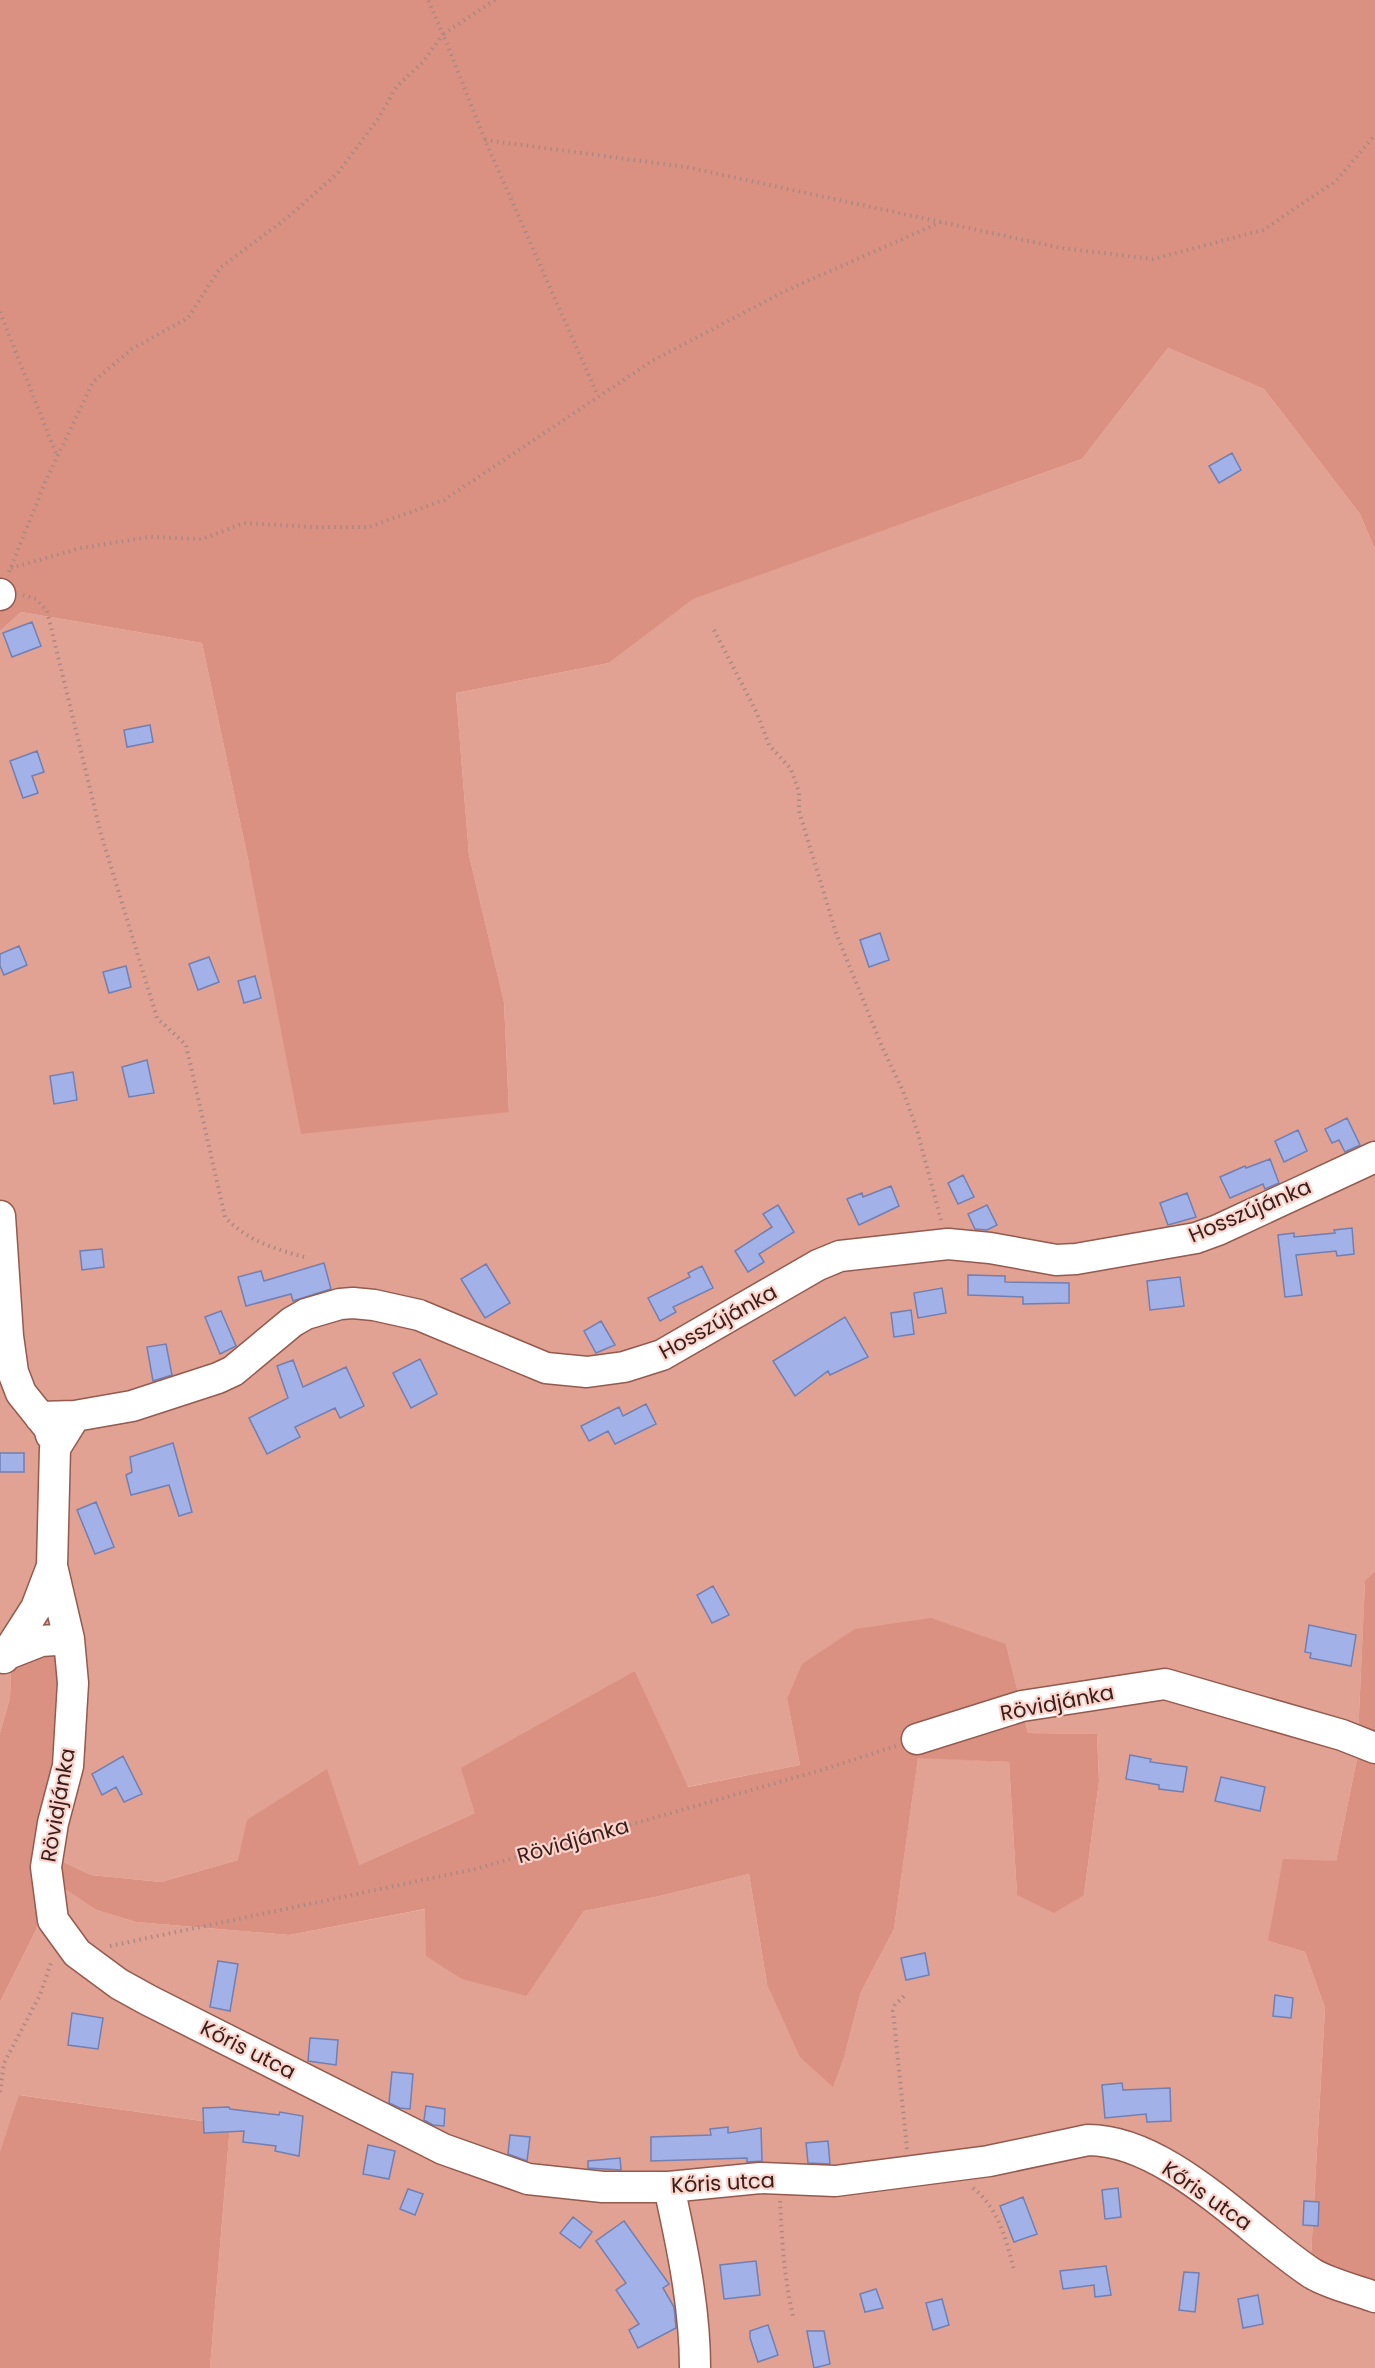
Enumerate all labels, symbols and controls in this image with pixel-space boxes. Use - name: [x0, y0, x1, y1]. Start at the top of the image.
- street label: Hosszújánka: [1184, 1172, 1316, 1249]
- street label: Hosszújánka: [654, 1277, 782, 1366]
- street label: Rövidjánka: [998, 1677, 1116, 1728]
- street label: Rövidjánka: [33, 1746, 82, 1864]
- street label: Rövidjánka: [513, 1811, 632, 1870]
- street label: Kőris utca: [195, 2013, 301, 2086]
- street label: Kőris utca: [1157, 2154, 1258, 2237]
- street label: Kőris utca: [670, 2165, 775, 2200]

